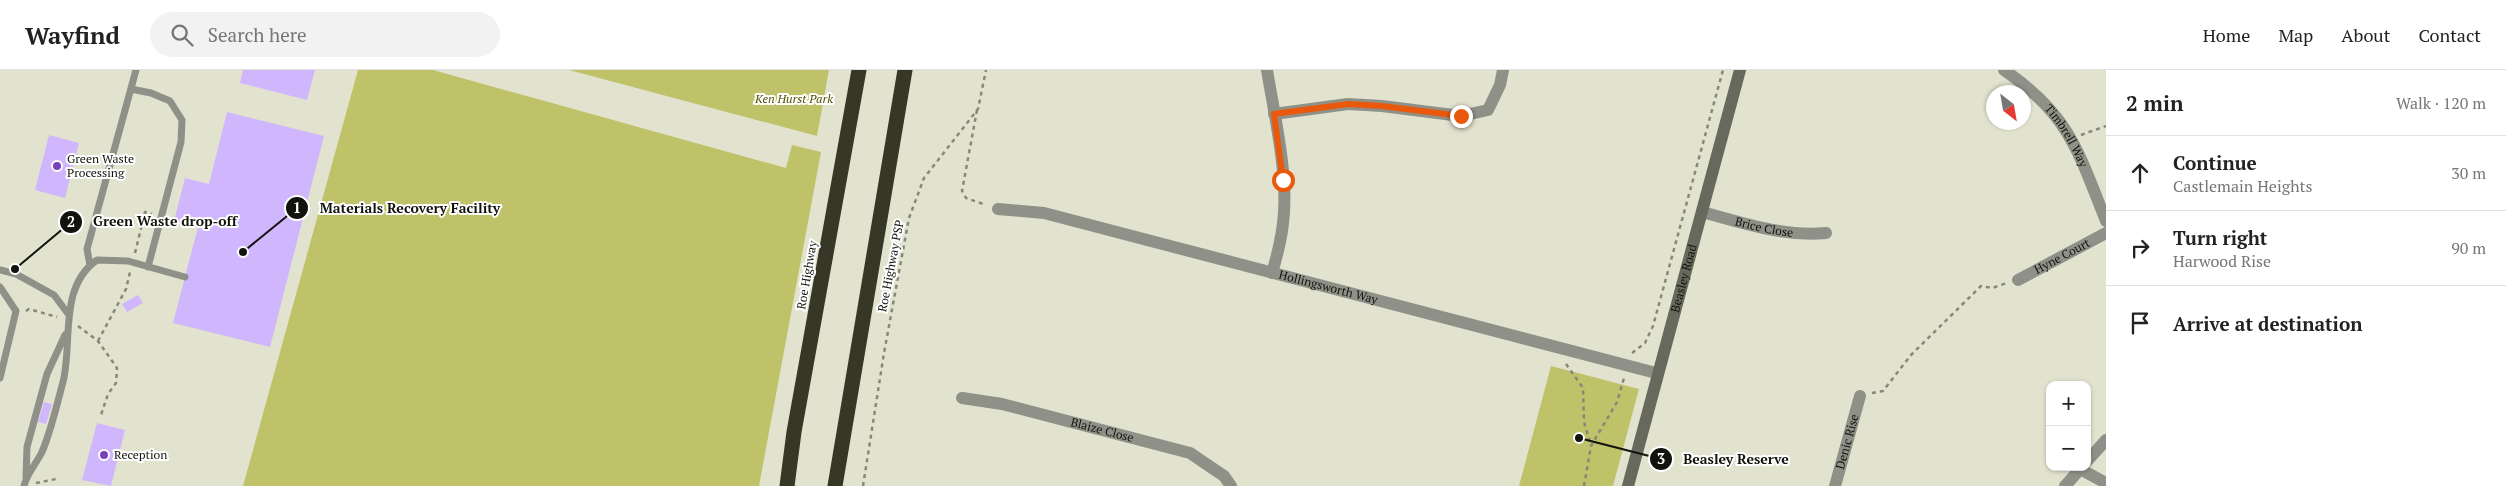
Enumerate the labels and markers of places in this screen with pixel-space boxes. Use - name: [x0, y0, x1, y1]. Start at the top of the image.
- place label: Green Waste Processing: [67, 151, 134, 180]
- marker: Green Waste Processing: [51, 160, 63, 172]
- callout: Materials Recovery Facility: [285, 194, 510, 223]
- callout: Green Waste drop-off: [58, 207, 247, 236]
- callout: Beasley Reserve: [1648, 445, 1799, 474]
- place label: Reception: [114, 447, 167, 462]
- marker: Reception: [98, 449, 110, 461]

